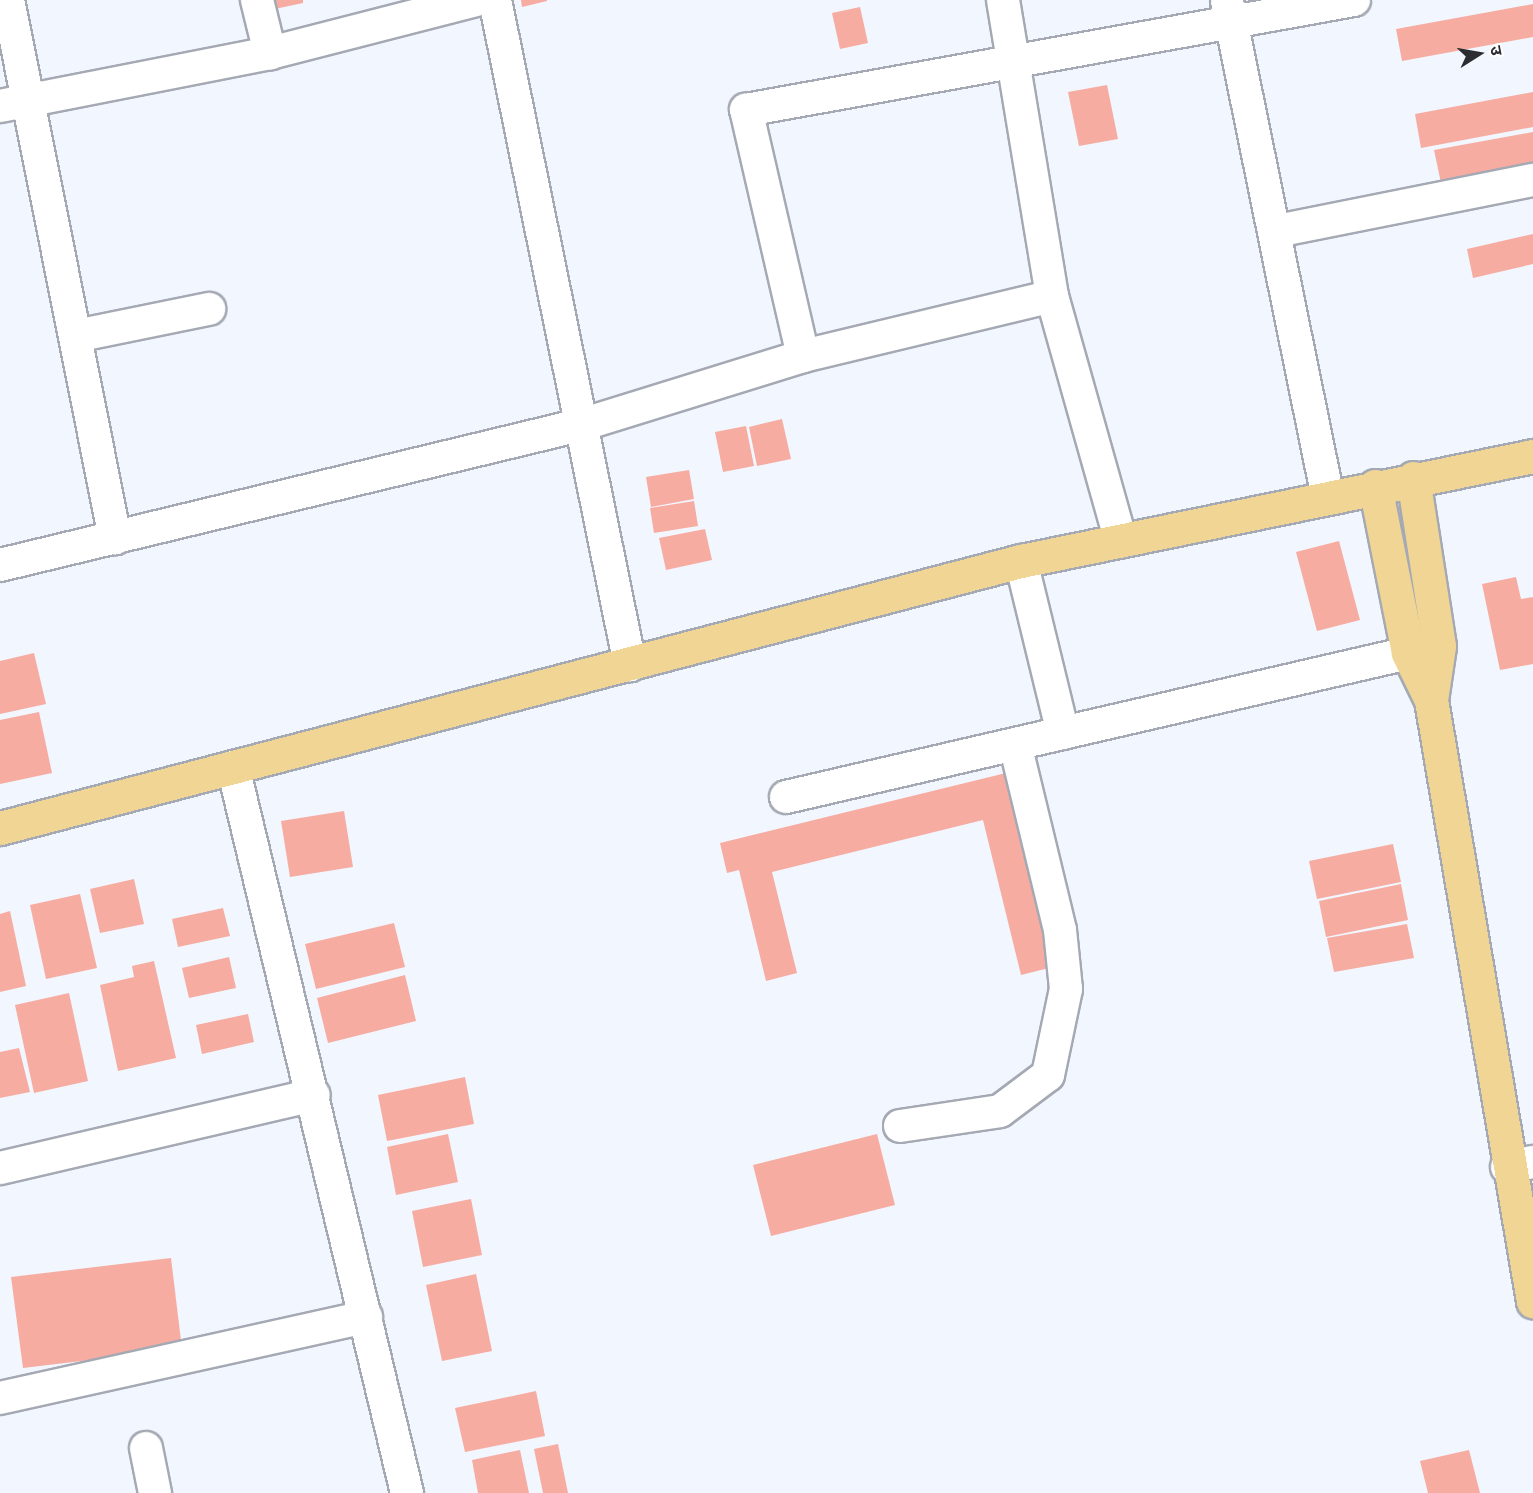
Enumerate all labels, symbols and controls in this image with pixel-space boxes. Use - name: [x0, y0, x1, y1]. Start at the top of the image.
- north arrow: [1449, 24, 1509, 84]
- text: उ: [1486, 44, 1507, 57]

